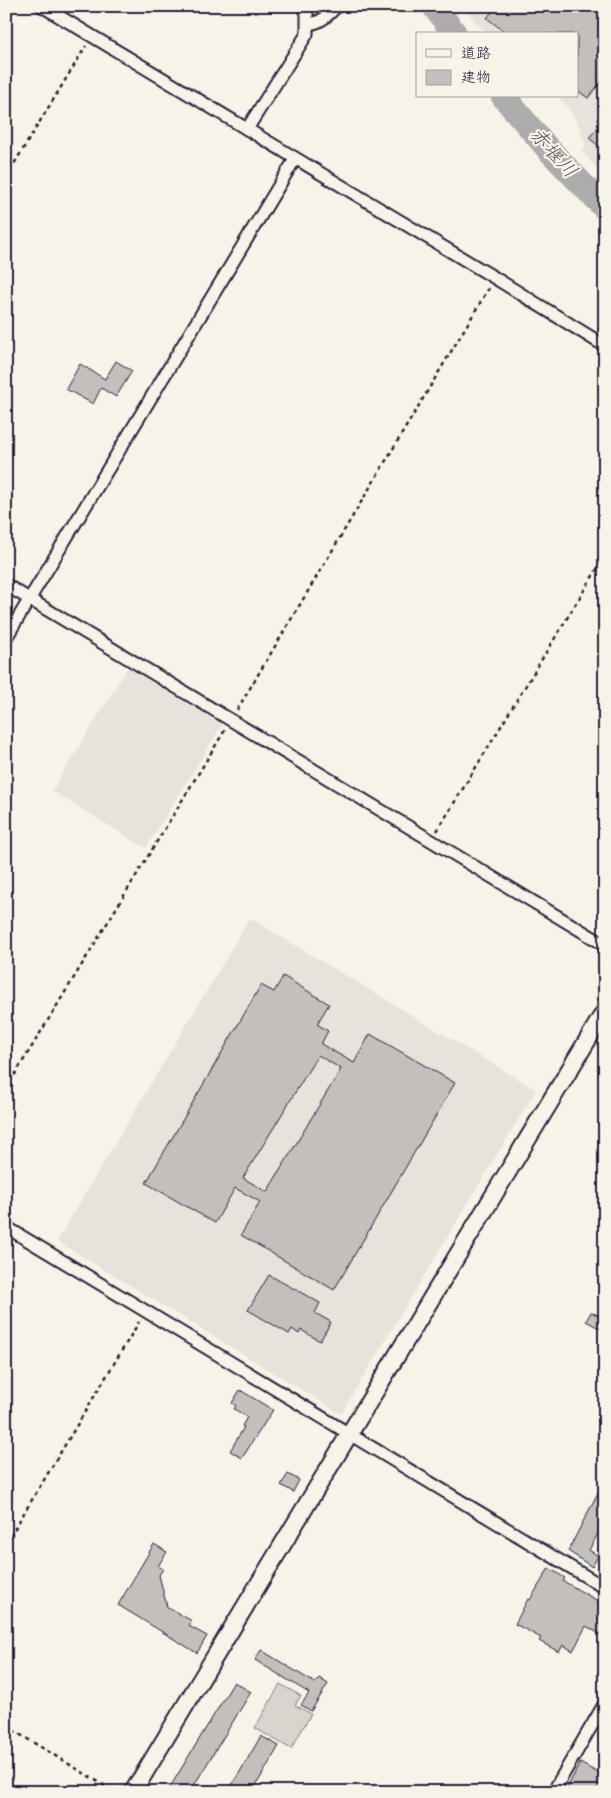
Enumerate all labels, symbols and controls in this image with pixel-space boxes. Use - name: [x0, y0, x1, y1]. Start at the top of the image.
- legend: [416, 32, 578, 98]
- text: 道路: [461, 44, 491, 66]
- text: 建物: [461, 68, 491, 90]
- water label: 赤堰川: [521, 122, 582, 186]

